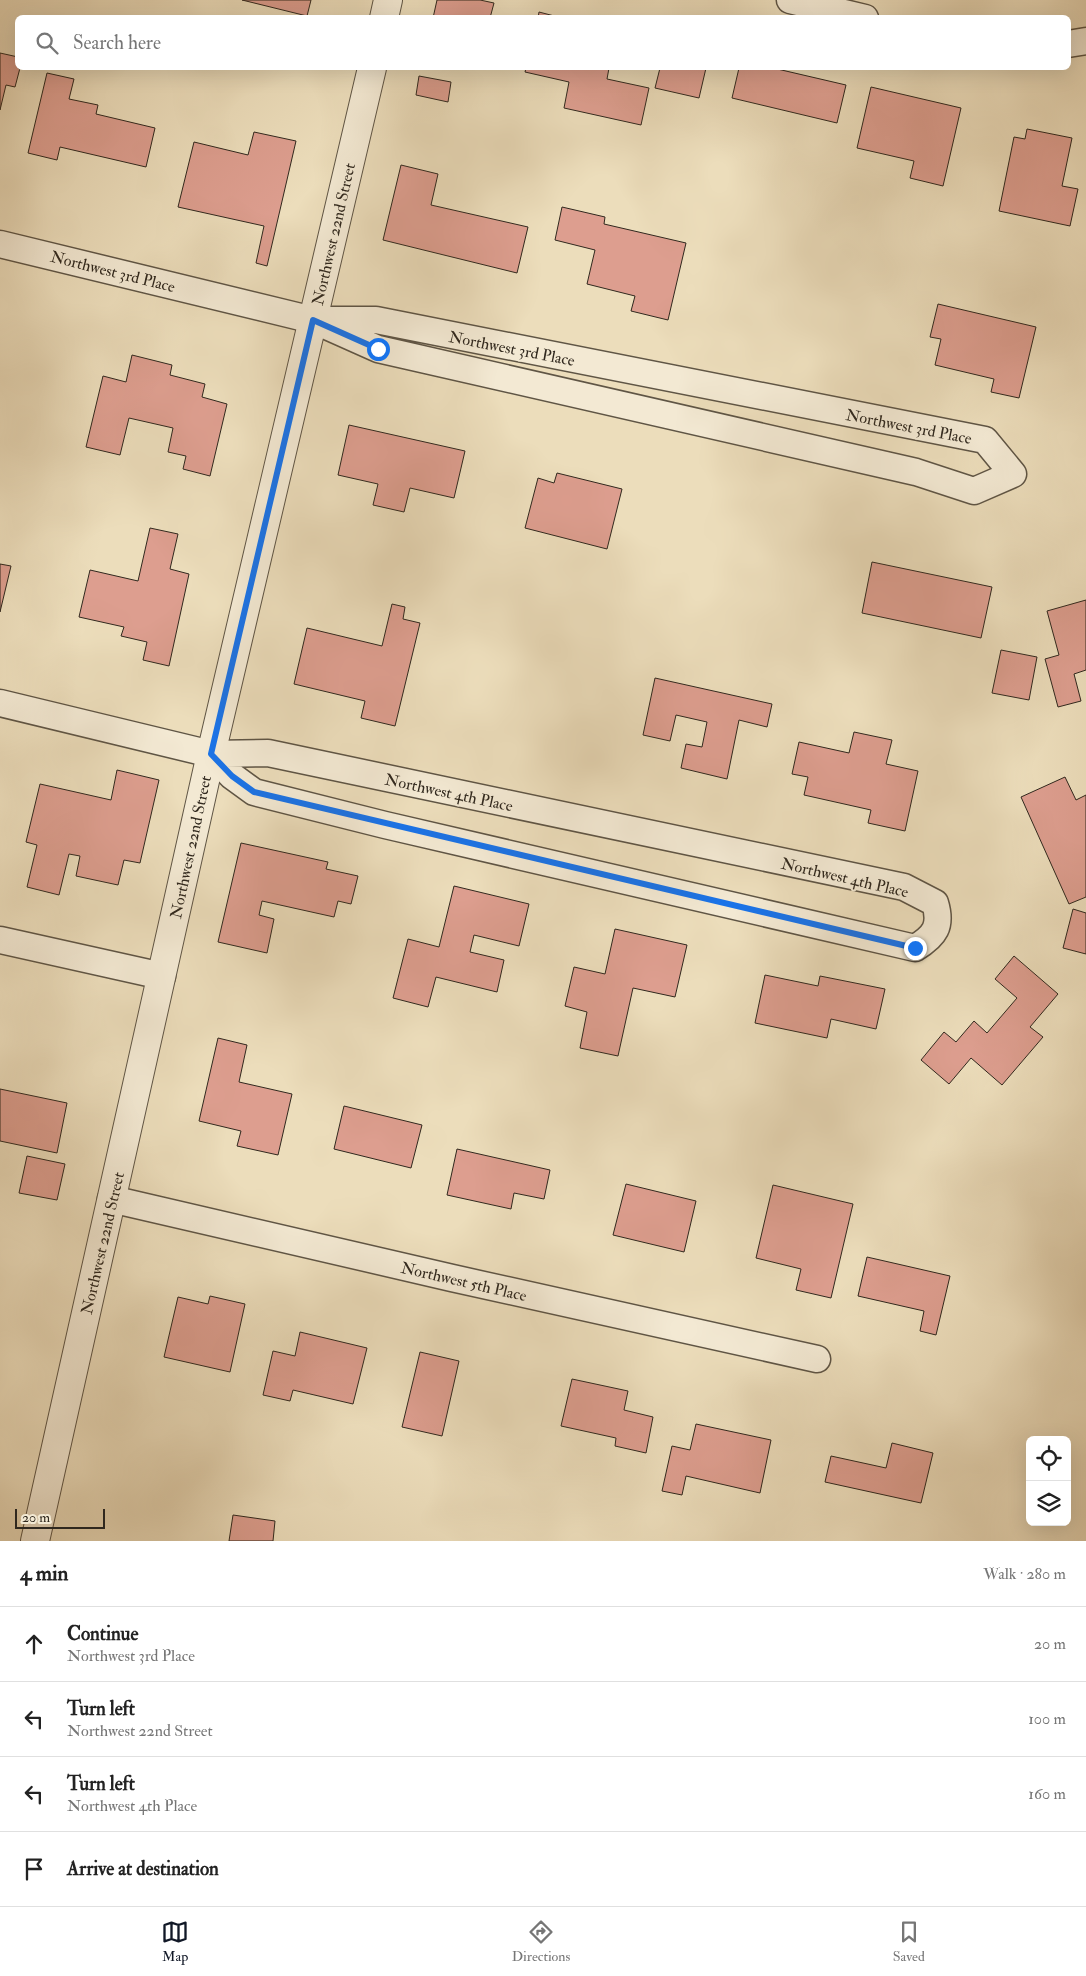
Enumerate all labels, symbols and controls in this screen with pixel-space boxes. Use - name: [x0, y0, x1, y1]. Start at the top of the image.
- search box: [15, 15, 1071, 70]
- icon: search: [33, 29, 61, 57]
- text: Search here: [73, 31, 161, 55]
- street label: Northwest 22nd Street: [308, 161, 360, 307]
- street label: Northwest 3rd Place: [48, 247, 178, 297]
- street label: Northwest 3rd Place: [447, 327, 577, 371]
- route start: [367, 338, 390, 361]
- street label: Northwest 3rd Place: [844, 405, 974, 449]
- street label: Northwest 4th Place: [383, 770, 515, 816]
- street label: Northwest 22nd Street: [166, 774, 216, 921]
- street label: Northwest 4th Place: [779, 854, 911, 902]
- route end: [904, 937, 927, 960]
- street label: Northwest 22nd Street: [77, 1170, 129, 1316]
- street label: Northwest 5th Place: [399, 1258, 529, 1306]
- map controls: [1026, 1436, 1071, 1526]
- button: locate: [1026, 1436, 1071, 1481]
- button: layers: [1026, 1481, 1071, 1526]
- scale bar: [15, 1506, 105, 1529]
- text: 20 m: [22, 1509, 50, 1526]
- text: 4 min: [20, 1560, 68, 1587]
- text: Walk · 280 m: [983, 1564, 1066, 1584]
- text: Continue: [67, 1622, 138, 1646]
- icon: ahead: [20, 1630, 48, 1658]
- text: 20 m: [1034, 1634, 1066, 1654]
- text: Northwest 3rd Place: [67, 1646, 195, 1666]
- text: Turn left: [67, 1697, 135, 1721]
- icon: left: [20, 1705, 48, 1733]
- text: 100 m: [1028, 1709, 1066, 1729]
- text: Northwest 22nd Street: [67, 1721, 213, 1741]
- text: Turn left: [67, 1772, 135, 1796]
- icon: left: [20, 1780, 48, 1808]
- text: 160 m: [1028, 1784, 1066, 1804]
- text: Northwest 4th Place: [67, 1796, 197, 1816]
- icon: arrive: [20, 1855, 48, 1883]
- text: Arrive at destination: [67, 1857, 219, 1881]
- tab: Map: [161, 1918, 189, 1965]
- tab: Directions: [512, 1918, 570, 1965]
- tab: Saved: [893, 1918, 925, 1965]

